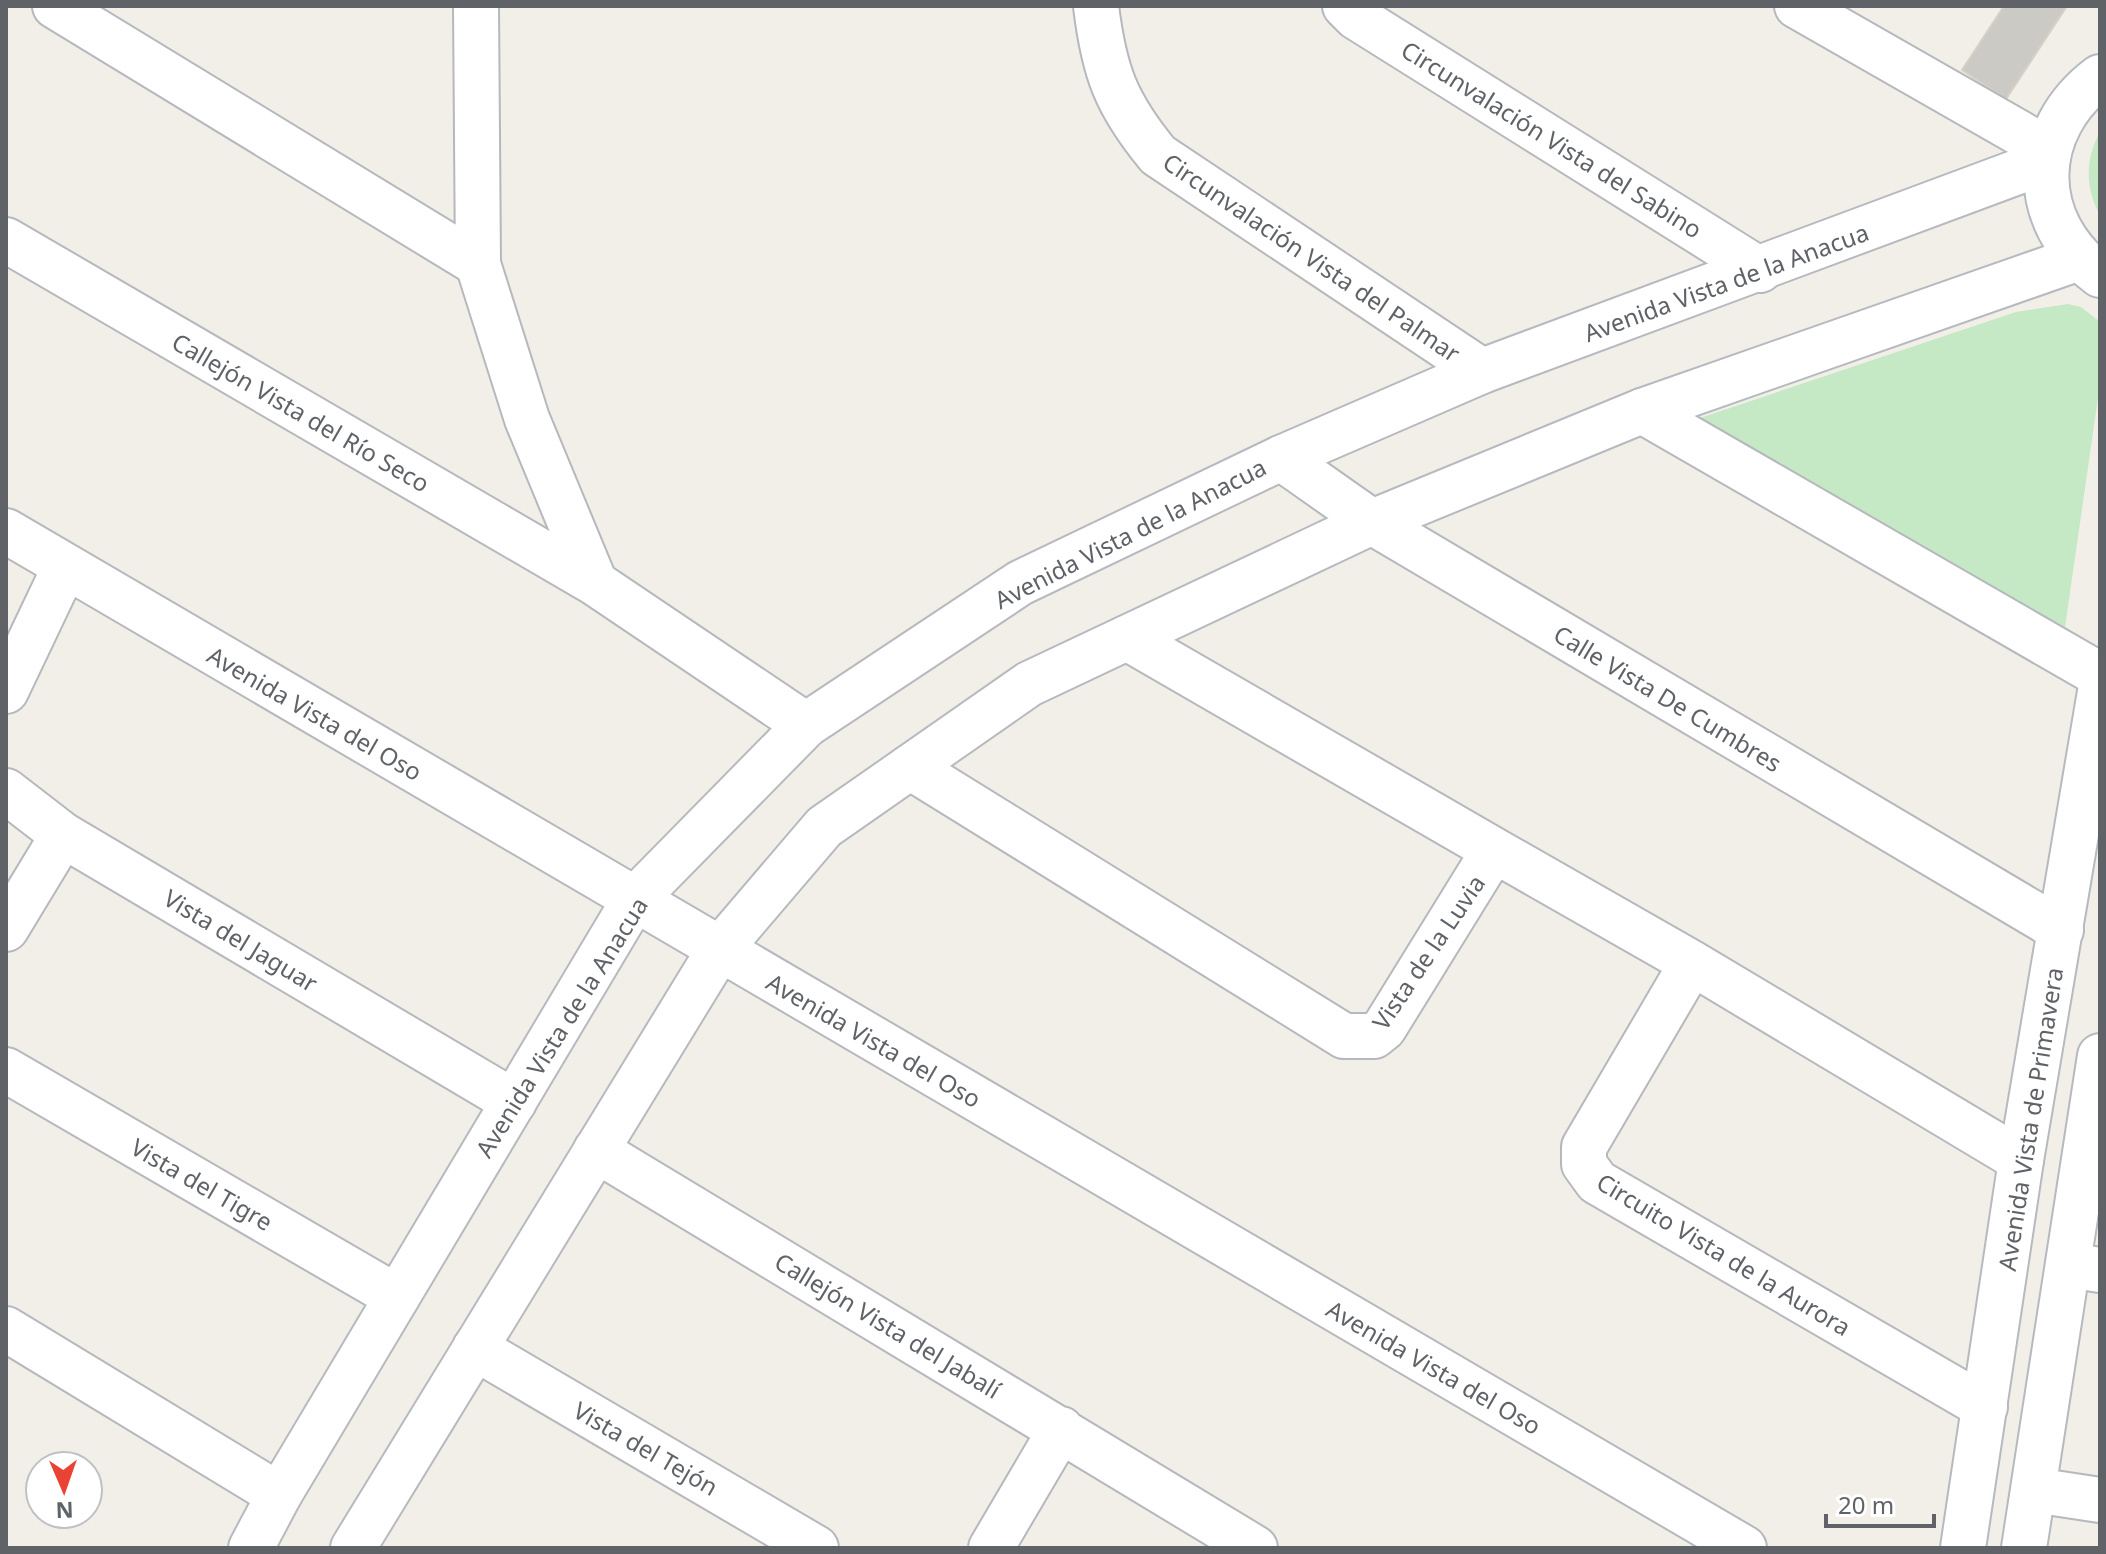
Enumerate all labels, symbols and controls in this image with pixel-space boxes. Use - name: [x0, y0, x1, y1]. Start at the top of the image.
- street label: Circunvalación Vista del Sabino: [1395, 33, 1709, 245]
- street label: Circunvalación Vista del Palmar: [1157, 145, 1467, 369]
- street label: Avenida Vista de la Anacua: [1579, 215, 1873, 349]
- street label: Callejón Vista del Río Seco: [166, 325, 436, 499]
- street label: Avenida Vista de la Anacua: [988, 450, 1272, 616]
- street label: Calle Vista De Cumbres: [1548, 617, 1788, 779]
- street label: Avenida Vista del Oso: [202, 638, 428, 788]
- street label: Vista de la Luvia: [1364, 868, 1492, 1036]
- street label: Vista del Jaguar: [158, 881, 324, 999]
- street label: Avenida Vista de la Anacua: [467, 891, 655, 1163]
- street label: Avenida Vista del Oso: [761, 965, 987, 1115]
- street label: Avenida Vista de Primavera: [1990, 965, 2070, 1273]
- street label: Vista del Tigre: [125, 1130, 279, 1238]
- street label: Circuito Vista de la Aurora: [1591, 1165, 1857, 1343]
- street label: Callejón Vista del Jabalí: [769, 1244, 1008, 1406]
- street label: Avenida Vista del Oso: [1321, 1292, 1547, 1442]
- street label: Vista del Tejón: [568, 1393, 724, 1503]
- north arrow: [24, 1450, 104, 1530]
- scale bar: [1826, 1478, 1934, 1528]
- text: 20 m: [1838, 1488, 1894, 1521]
- text: N: [55, 1496, 74, 1526]

